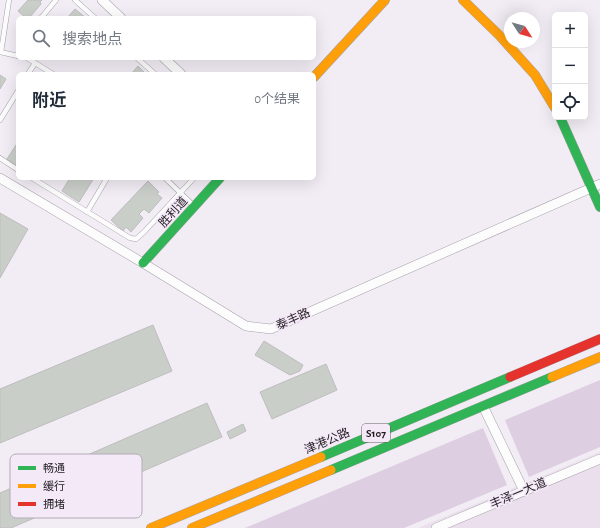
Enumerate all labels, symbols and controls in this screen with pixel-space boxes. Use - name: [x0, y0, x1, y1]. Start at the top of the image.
- north arrow: [504, 12, 540, 48]
- map controls: [552, 12, 588, 120]
- button: +: [552, 12, 588, 48]
- search box: [16, 16, 316, 60]
- icon: search: [30, 27, 52, 49]
- text: 搜索地点: [62, 32, 122, 47]
- button: −: [552, 48, 588, 84]
- button: locate: [552, 84, 588, 120]
- text: 附近: [32, 92, 66, 109]
- text: 0个结果: [254, 93, 300, 106]
- street label: 胜利道: [156, 194, 190, 229]
- street label: 泰丰路: [274, 305, 312, 332]
- road number: S107: [362, 424, 390, 442]
- street label: 津港公路: [302, 425, 351, 456]
- legend: [10, 454, 142, 518]
- text: 畅通: [43, 462, 65, 474]
- street label: 丰泽一大道: [488, 475, 548, 510]
- text: 缓行: [43, 480, 65, 492]
- text: 拥堵: [43, 499, 65, 510]

